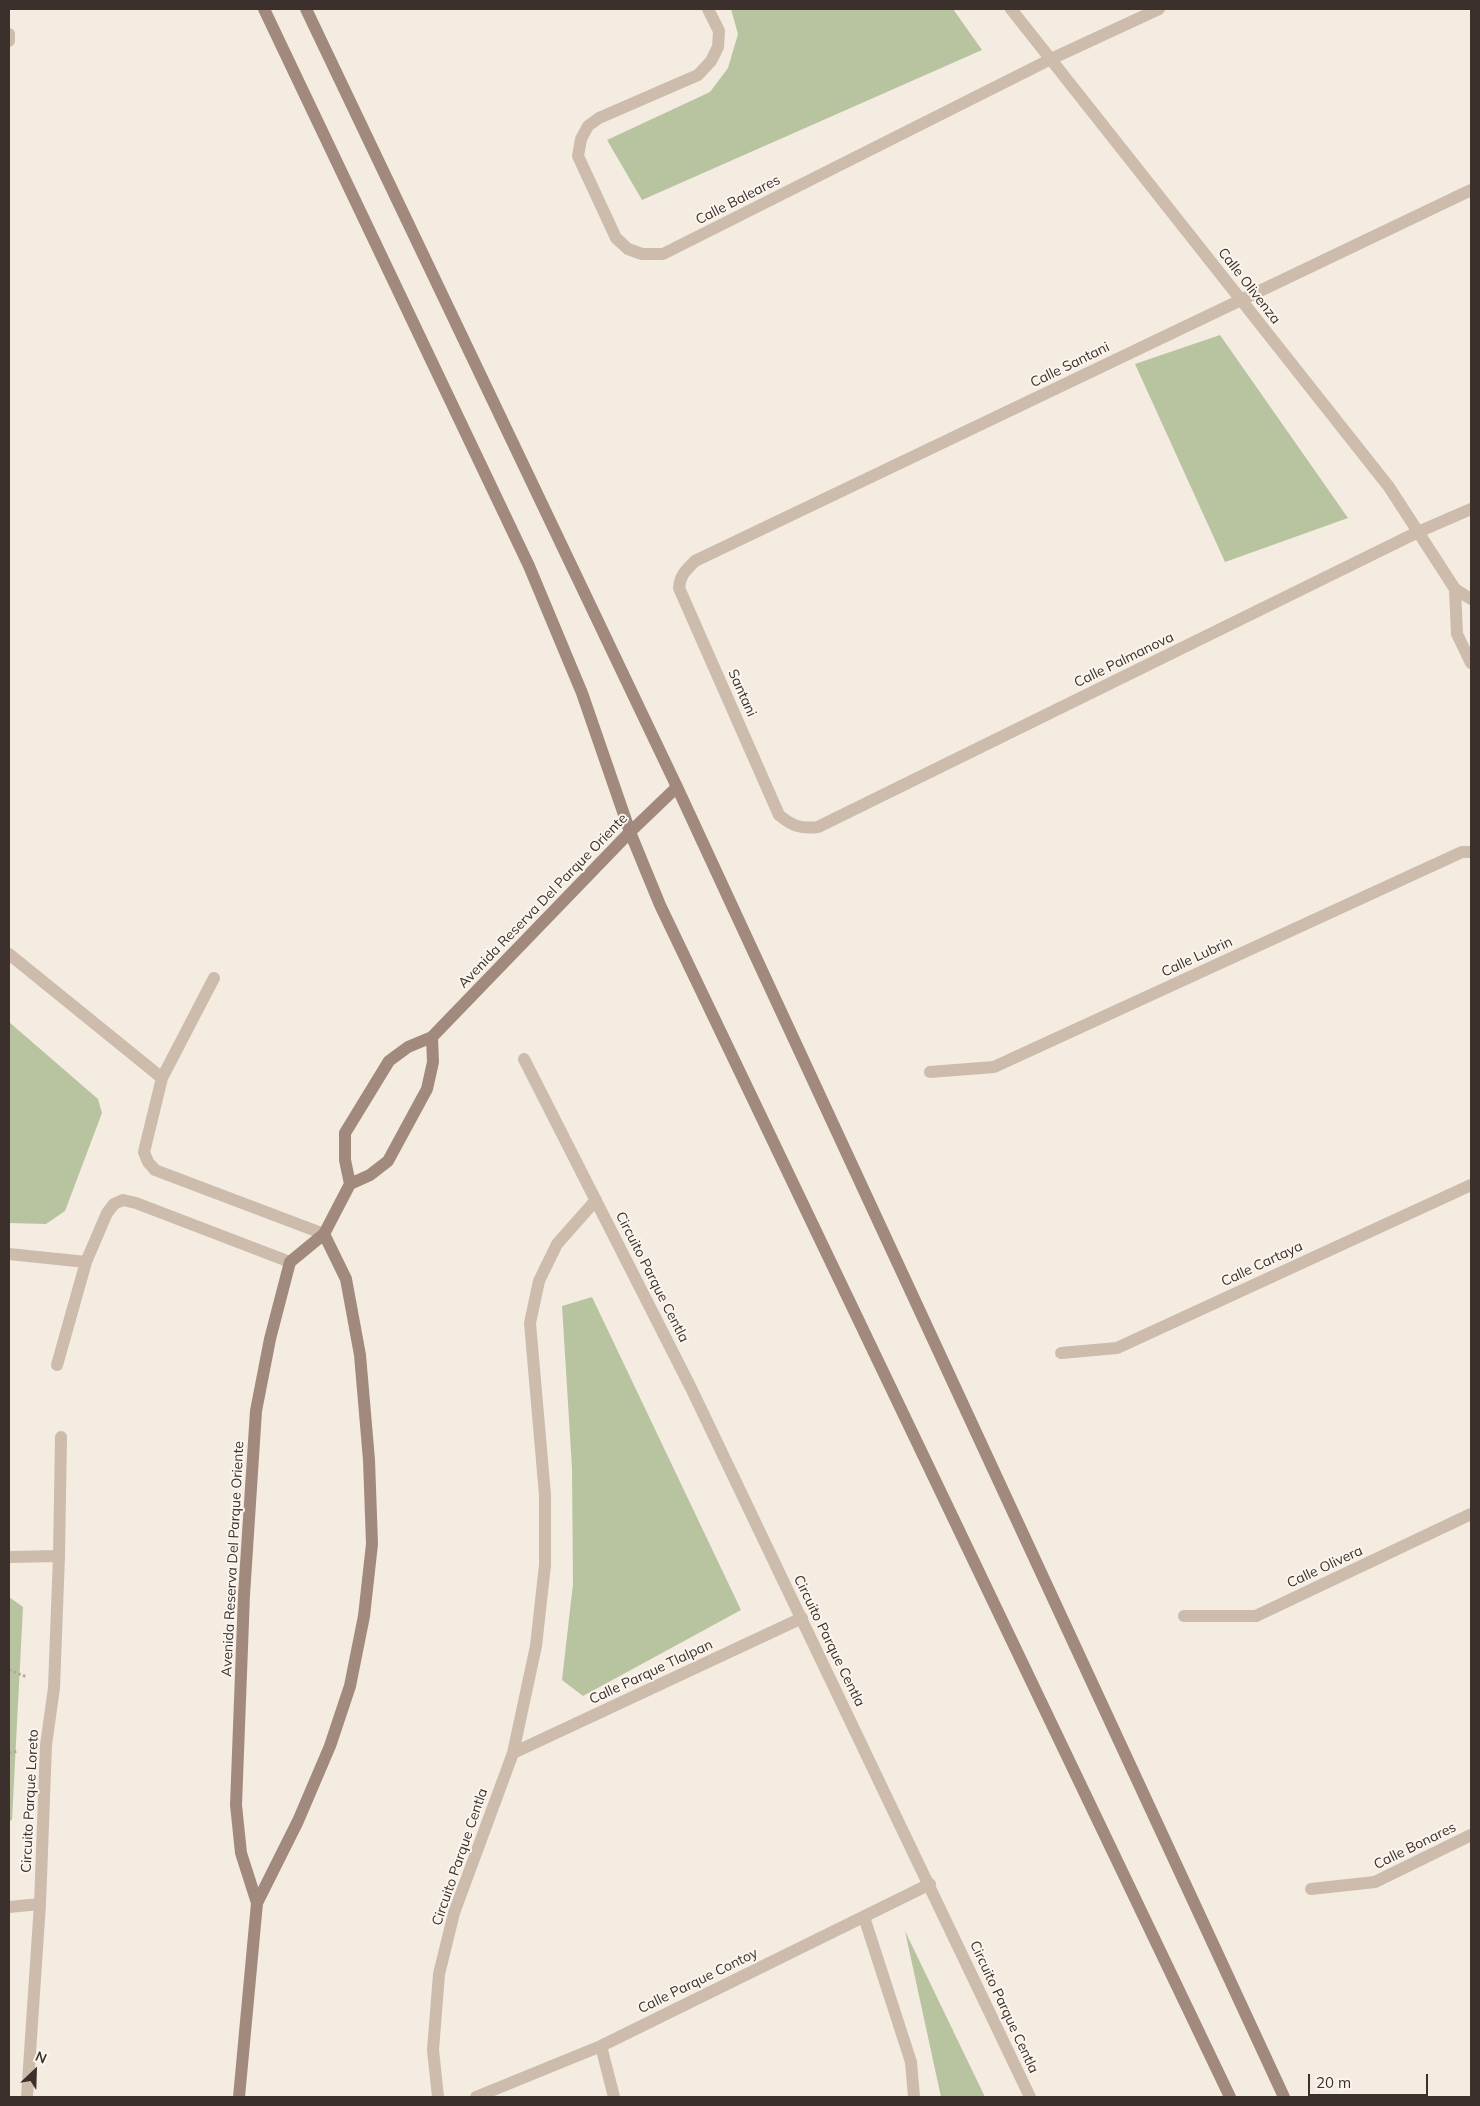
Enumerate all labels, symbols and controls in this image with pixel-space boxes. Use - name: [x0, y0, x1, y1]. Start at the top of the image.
- street label: Calle Baleares: [693, 172, 783, 228]
- street label: Calle Olivenza: [1214, 245, 1284, 327]
- street label: Calle Santani: [1028, 339, 1112, 391]
- street label: Calle Palmanova: [1071, 629, 1177, 691]
- street label: Santani: [724, 667, 760, 719]
- street label: Avenida Reserva Del Parque Oriente: [455, 810, 631, 992]
- street label: Calle Lubrin: [1159, 933, 1235, 981]
- street label: Circuito Parque Centla: [612, 1209, 692, 1345]
- street label: Calle Cartaya: [1219, 1238, 1305, 1290]
- street label: Avenida Reserva Del Parque Oriente: [218, 1441, 248, 1677]
- street label: Calle Olivera: [1285, 1542, 1365, 1592]
- street label: Circuito Parque Centla: [790, 1573, 868, 1709]
- street label: Calle Parque Tlalpan: [587, 1636, 715, 1708]
- street label: Circuito Parque Loreto: [18, 1729, 42, 1873]
- street label: Circuito Parque Centla: [429, 1786, 491, 1928]
- street label: Calle Bonares: [1371, 1819, 1459, 1873]
- street label: Circuito Parque Centla: [966, 1938, 1042, 2076]
- street label: Calle Parque Contoy: [635, 1945, 761, 2017]
- north arrow: [10, 2046, 60, 2096]
- text: N: [33, 2047, 50, 2068]
- scale bar: [1310, 2064, 1430, 2096]
- text: 20 m: [1316, 2073, 1351, 2092]

